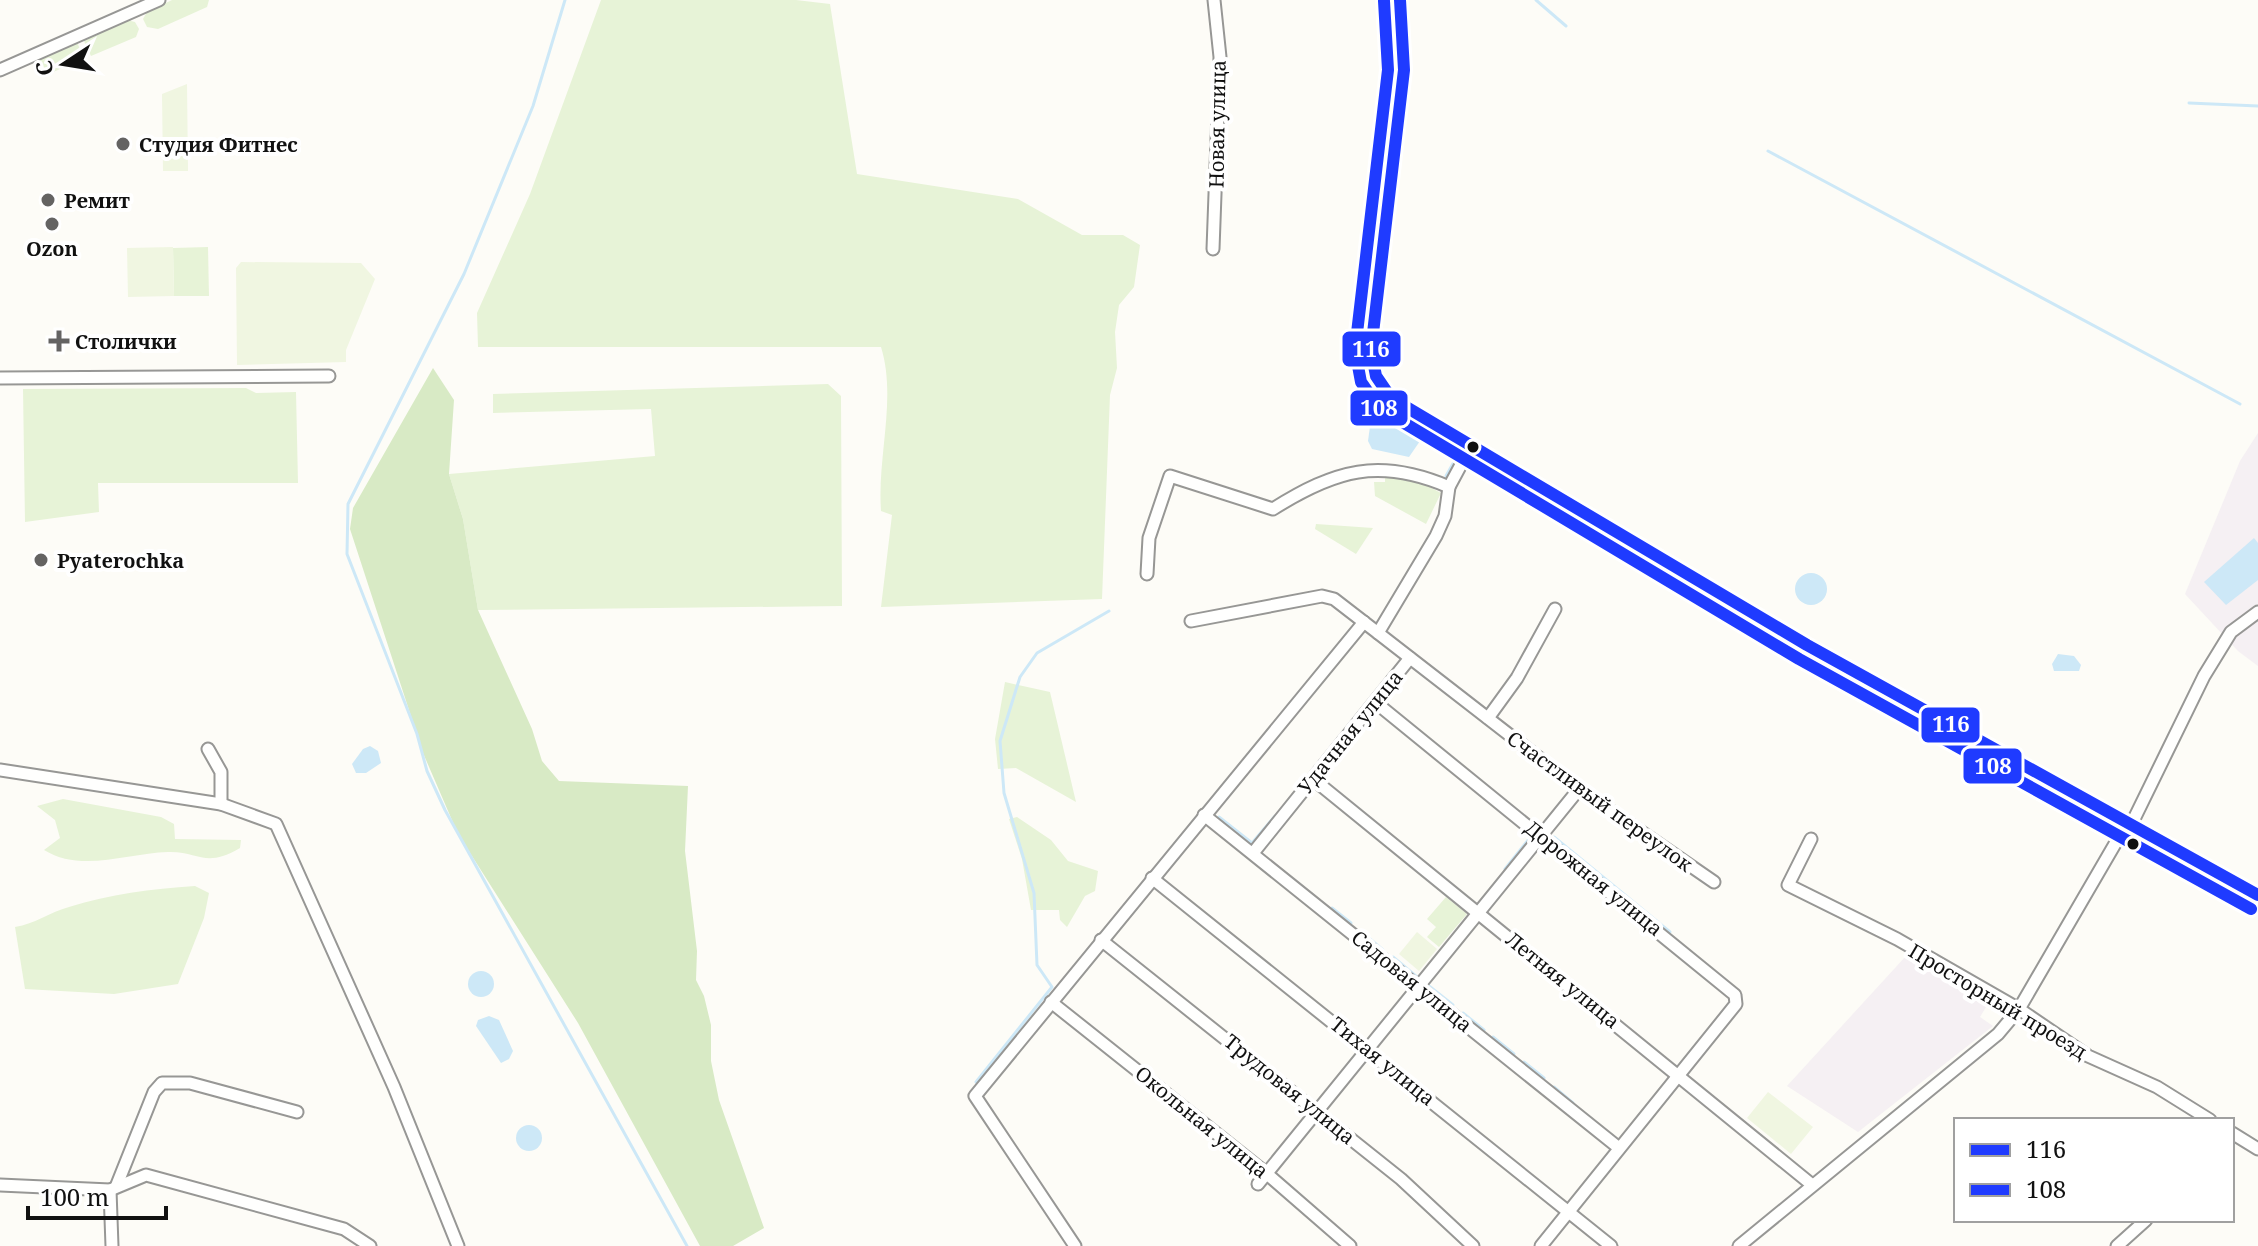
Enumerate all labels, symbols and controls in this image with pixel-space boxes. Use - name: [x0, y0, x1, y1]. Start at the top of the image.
- north arrow: [24, 24, 104, 104]
- text: С: [27, 58, 60, 79]
- street label: Новая улица: [1202, 60, 1232, 188]
- place label: Студия Фитнес: [139, 131, 298, 158]
- marker: Студия Фитнес: [114, 135, 132, 153]
- place label: Ремит: [64, 187, 130, 214]
- marker: Ремит: [39, 191, 57, 209]
- marker: Ozon: [43, 215, 61, 233]
- place label: Ozon: [26, 235, 78, 262]
- place label: Столички: [75, 328, 177, 355]
- line badge: 116: [1341, 330, 1402, 368]
- marker: Столички: [50, 332, 68, 350]
- text: 116: [1352, 333, 1390, 363]
- line badge: 108: [1349, 389, 1409, 427]
- text: 108: [1360, 392, 1398, 422]
- unlabelled marker: [1465, 439, 1481, 455]
- place label: Pyaterochka: [57, 547, 184, 574]
- marker: Pyaterochka: [32, 551, 50, 569]
- street label: Удачная улица: [1292, 664, 1408, 800]
- line badge: 116: [1920, 706, 1981, 744]
- text: 116: [1932, 708, 1970, 738]
- street label: Счастливый переулок: [1502, 725, 1698, 878]
- line badge: 108: [1962, 747, 2023, 785]
- text: 108: [1974, 750, 2012, 780]
- street label: Дорожная улица: [1520, 814, 1668, 942]
- unlabelled marker: [2125, 836, 2141, 852]
- street label: Садовая улица: [1346, 924, 1478, 1038]
- street label: Летняя улица: [1500, 926, 1626, 1034]
- street label: Просторный проезд: [1904, 937, 2092, 1065]
- street label: Тихая улица: [1325, 1010, 1441, 1112]
- street label: Трудовая улица: [1219, 1028, 1361, 1150]
- street label: Окольная улица: [1130, 1060, 1274, 1184]
- legend: [1954, 1118, 2234, 1222]
- text: 116: [2026, 1132, 2066, 1165]
- scale bar: [28, 1170, 166, 1220]
- text: 108: [2026, 1172, 2066, 1205]
- text: 100 m: [40, 1180, 109, 1213]

